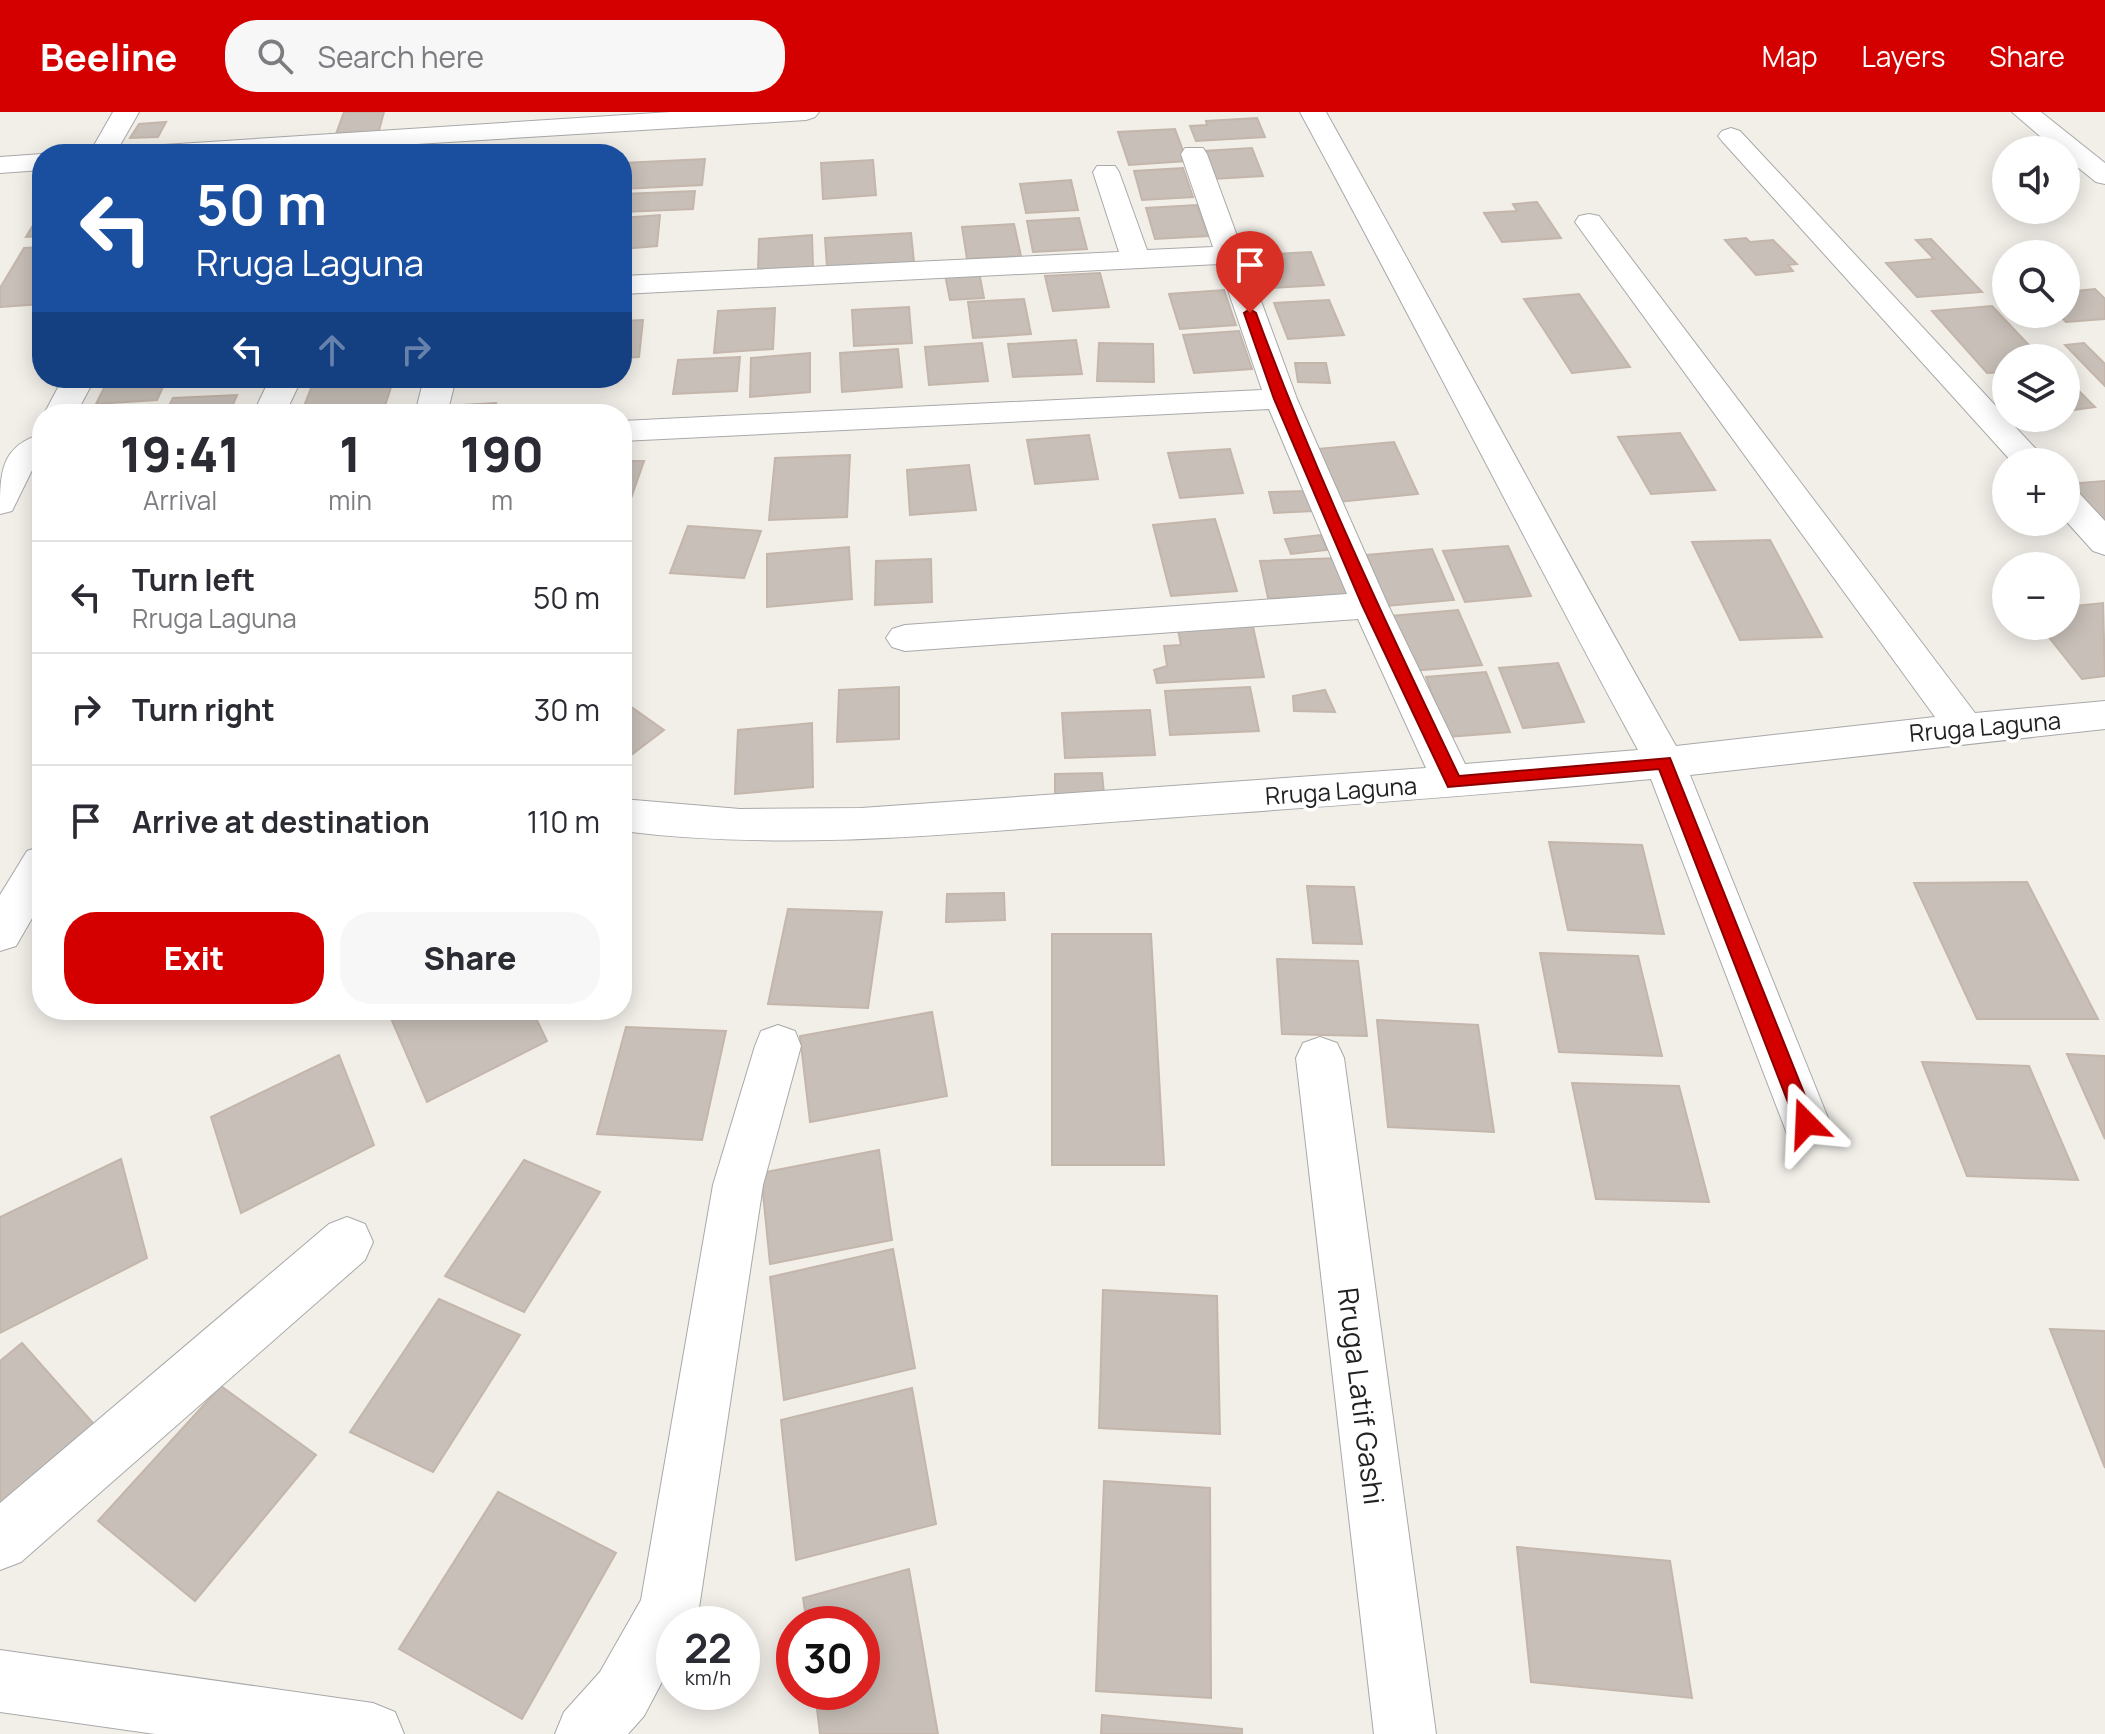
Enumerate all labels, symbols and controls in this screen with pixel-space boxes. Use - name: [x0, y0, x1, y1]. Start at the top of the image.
- search box: [225, 20, 785, 92]
- text: Beeline: [40, 30, 177, 82]
- icon: search: [253, 34, 297, 78]
- text: Search here: [317, 36, 484, 77]
- text: Map: [1762, 37, 1818, 75]
- text: Layers: [1862, 37, 1945, 75]
- text: Share: [1989, 37, 2065, 75]
- map controls: [1992, 136, 2080, 640]
- button: sound: [1992, 136, 2080, 224]
- text: 50 m: [196, 165, 327, 242]
- icon: left: [64, 176, 168, 280]
- pin: [1216, 231, 1284, 313]
- text: Rruga Laguna: [196, 238, 424, 287]
- button: search: [1992, 240, 2080, 328]
- icon: arrive: [1228, 243, 1272, 287]
- icon: left: [226, 328, 270, 372]
- icon: ahead: [310, 328, 354, 372]
- icon: right: [394, 328, 438, 372]
- button: layers: [1992, 344, 2080, 432]
- text: 19:41: [120, 421, 240, 486]
- text: 1: [339, 421, 361, 486]
- text: 190: [460, 421, 544, 486]
- button: +: [1992, 448, 2080, 536]
- text: Arrival: [143, 482, 217, 518]
- text: min: [328, 482, 372, 518]
- text: m: [491, 482, 513, 518]
- button: −: [1992, 552, 2080, 640]
- text: Turn left: [132, 559, 255, 600]
- icon: left: [64, 575, 108, 619]
- text: 50 m: [533, 577, 600, 618]
- text: Rruga Laguna: [132, 600, 297, 636]
- icon: right: [64, 687, 108, 731]
- text: Turn right: [132, 689, 275, 730]
- text: 30 m: [534, 689, 600, 730]
- street label: Rruga Laguna: [1908, 703, 2062, 749]
- street label: Rruga Laguna: [1264, 768, 1418, 812]
- icon: arrive: [64, 799, 108, 843]
- text: Arrive at destination: [132, 801, 430, 842]
- text: 110 m: [527, 801, 600, 842]
- button: Exit: [64, 912, 324, 1004]
- button: Share: [340, 912, 600, 1004]
- position arrow: [1764, 1081, 1848, 1165]
- street label: Rruga Latif Gashi: [1330, 1285, 1394, 1507]
- speed limit sign: 30: [776, 1606, 880, 1710]
- text: 22: [684, 1620, 732, 1675]
- text: km/h: [685, 1664, 731, 1691]

